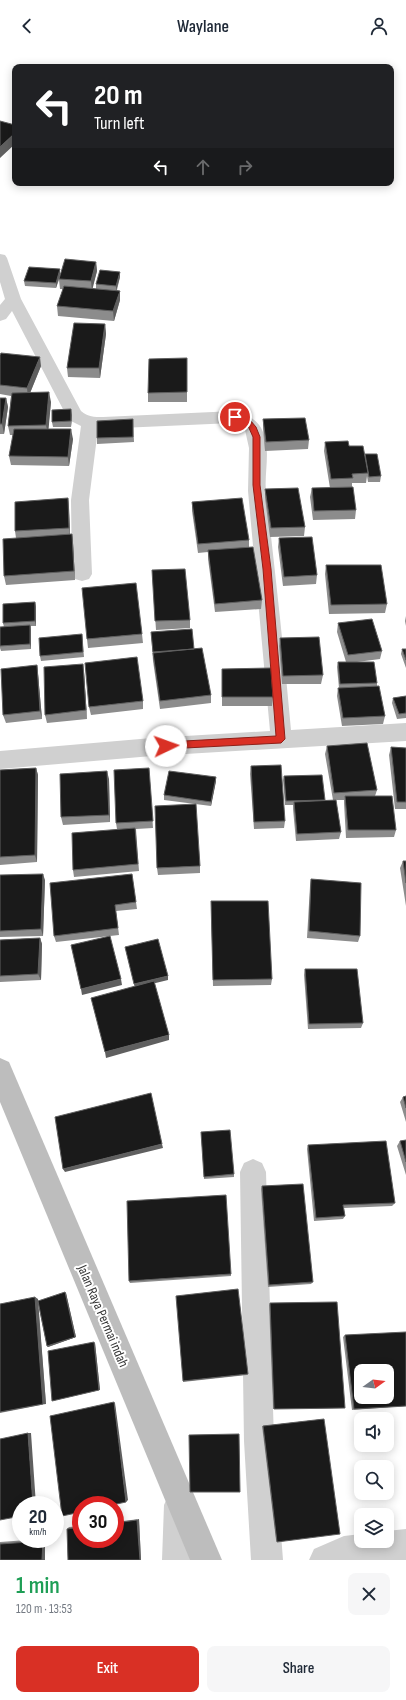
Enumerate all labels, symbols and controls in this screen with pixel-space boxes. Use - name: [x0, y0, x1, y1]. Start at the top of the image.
- icon: back: [16, 15, 38, 37]
- icon: person: [368, 15, 390, 37]
- text: Waylane: [177, 16, 229, 37]
- text: 20 m: [94, 79, 143, 112]
- icon: left: [28, 80, 80, 132]
- text: Turn left: [94, 113, 145, 134]
- icon: left: [150, 156, 172, 178]
- icon: ahead: [192, 156, 214, 178]
- icon: right: [234, 156, 256, 178]
- pin: [218, 400, 252, 434]
- icon: arrive: [224, 406, 246, 428]
- position arrow: [145, 725, 187, 767]
- street label: Jalan Raya Permai indah: [73, 1261, 132, 1370]
- north arrow: [354, 1364, 394, 1404]
- map controls: [354, 1364, 394, 1548]
- button: sound: [354, 1412, 394, 1452]
- button: search: [354, 1460, 394, 1500]
- speed limit sign: 30: [72, 1496, 124, 1548]
- text: 20: [29, 1505, 47, 1529]
- button: layers: [354, 1508, 394, 1548]
- text: km/h: [29, 1526, 47, 1538]
- text: 1 min: [16, 1571, 60, 1600]
- button: close: [348, 1573, 390, 1615]
- text: 120 m · 13:53: [16, 1601, 72, 1617]
- button: Exit: [16, 1646, 199, 1692]
- button: Share: [207, 1646, 390, 1692]

